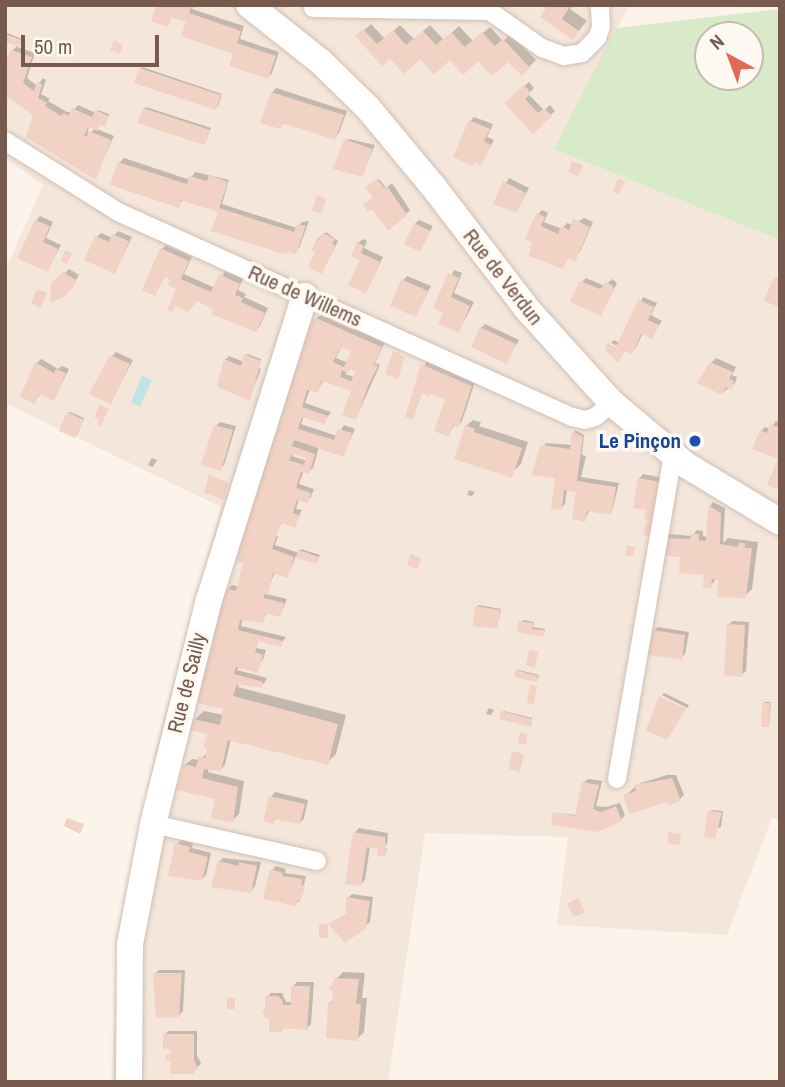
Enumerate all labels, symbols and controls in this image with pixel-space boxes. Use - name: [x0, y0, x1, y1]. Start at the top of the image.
- scale bar: [24, 21, 163, 65]
- north arrow: [694, 21, 764, 91]
- text: N: [704, 28, 729, 55]
- text: 50 m: [34, 32, 72, 61]
- street label: Rue de Verdun: [458, 224, 548, 330]
- street label: Rue de Willems: [244, 260, 366, 332]
- place label: Le Pinçon: [599, 428, 681, 454]
- marker: Le Pinçon: [687, 433, 703, 449]
- street label: Rue de Sailly: [162, 630, 212, 736]

